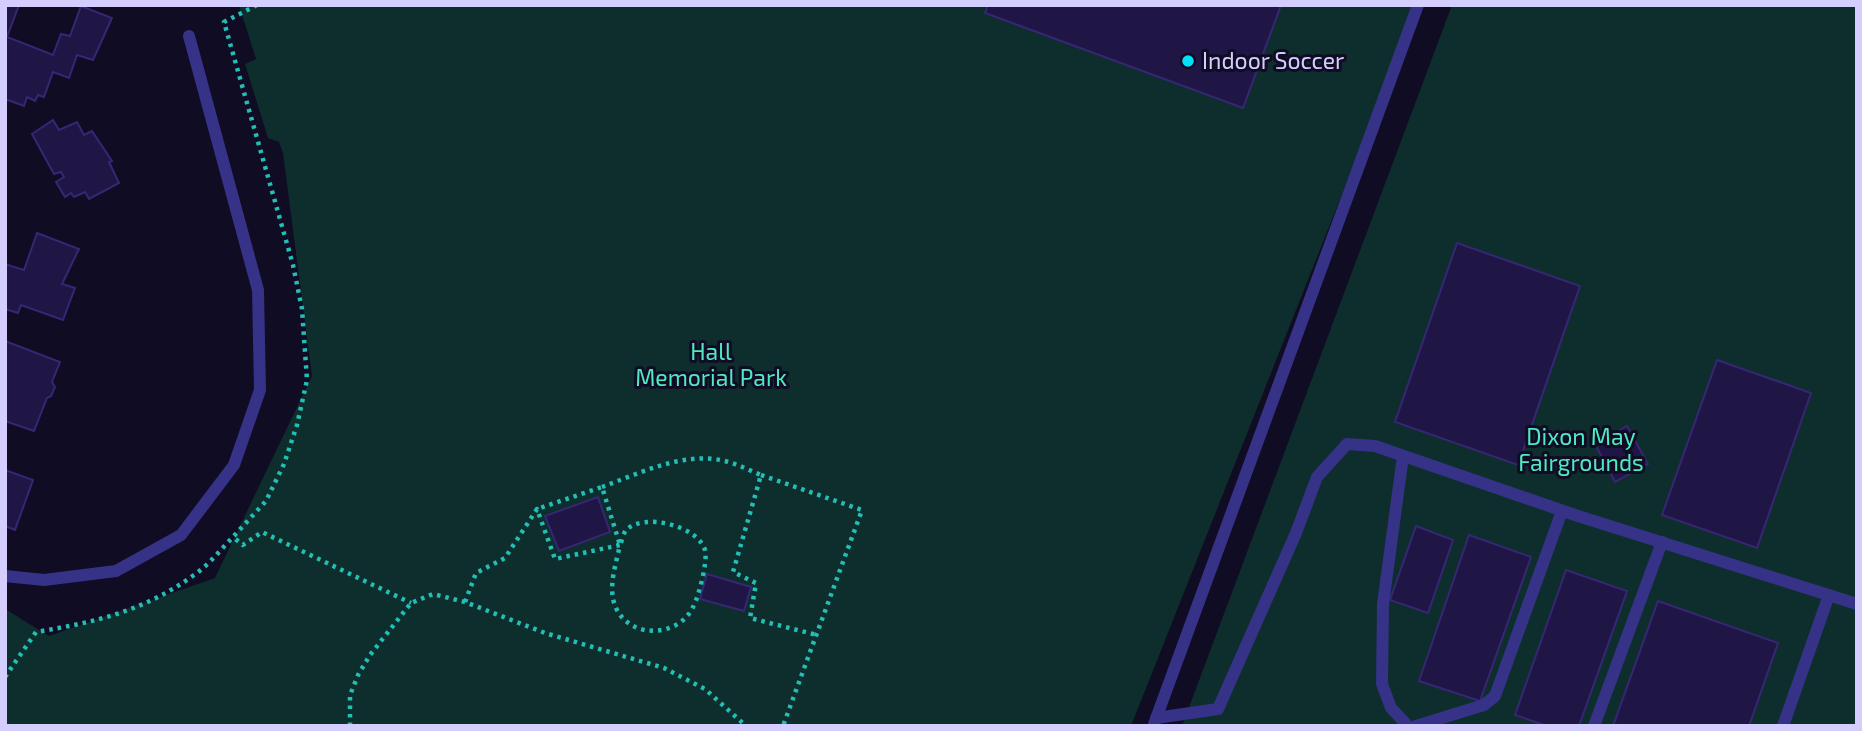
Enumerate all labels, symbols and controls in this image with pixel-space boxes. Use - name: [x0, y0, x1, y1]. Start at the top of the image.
- place label: Indoor Soccer: [1202, 46, 1344, 74]
- marker: Indoor Soccer: [1180, 53, 1196, 69]
- park label: Hall Memorial Park: [635, 337, 787, 391]
- park label: Dixon May Fairgrounds: [1518, 422, 1644, 476]

